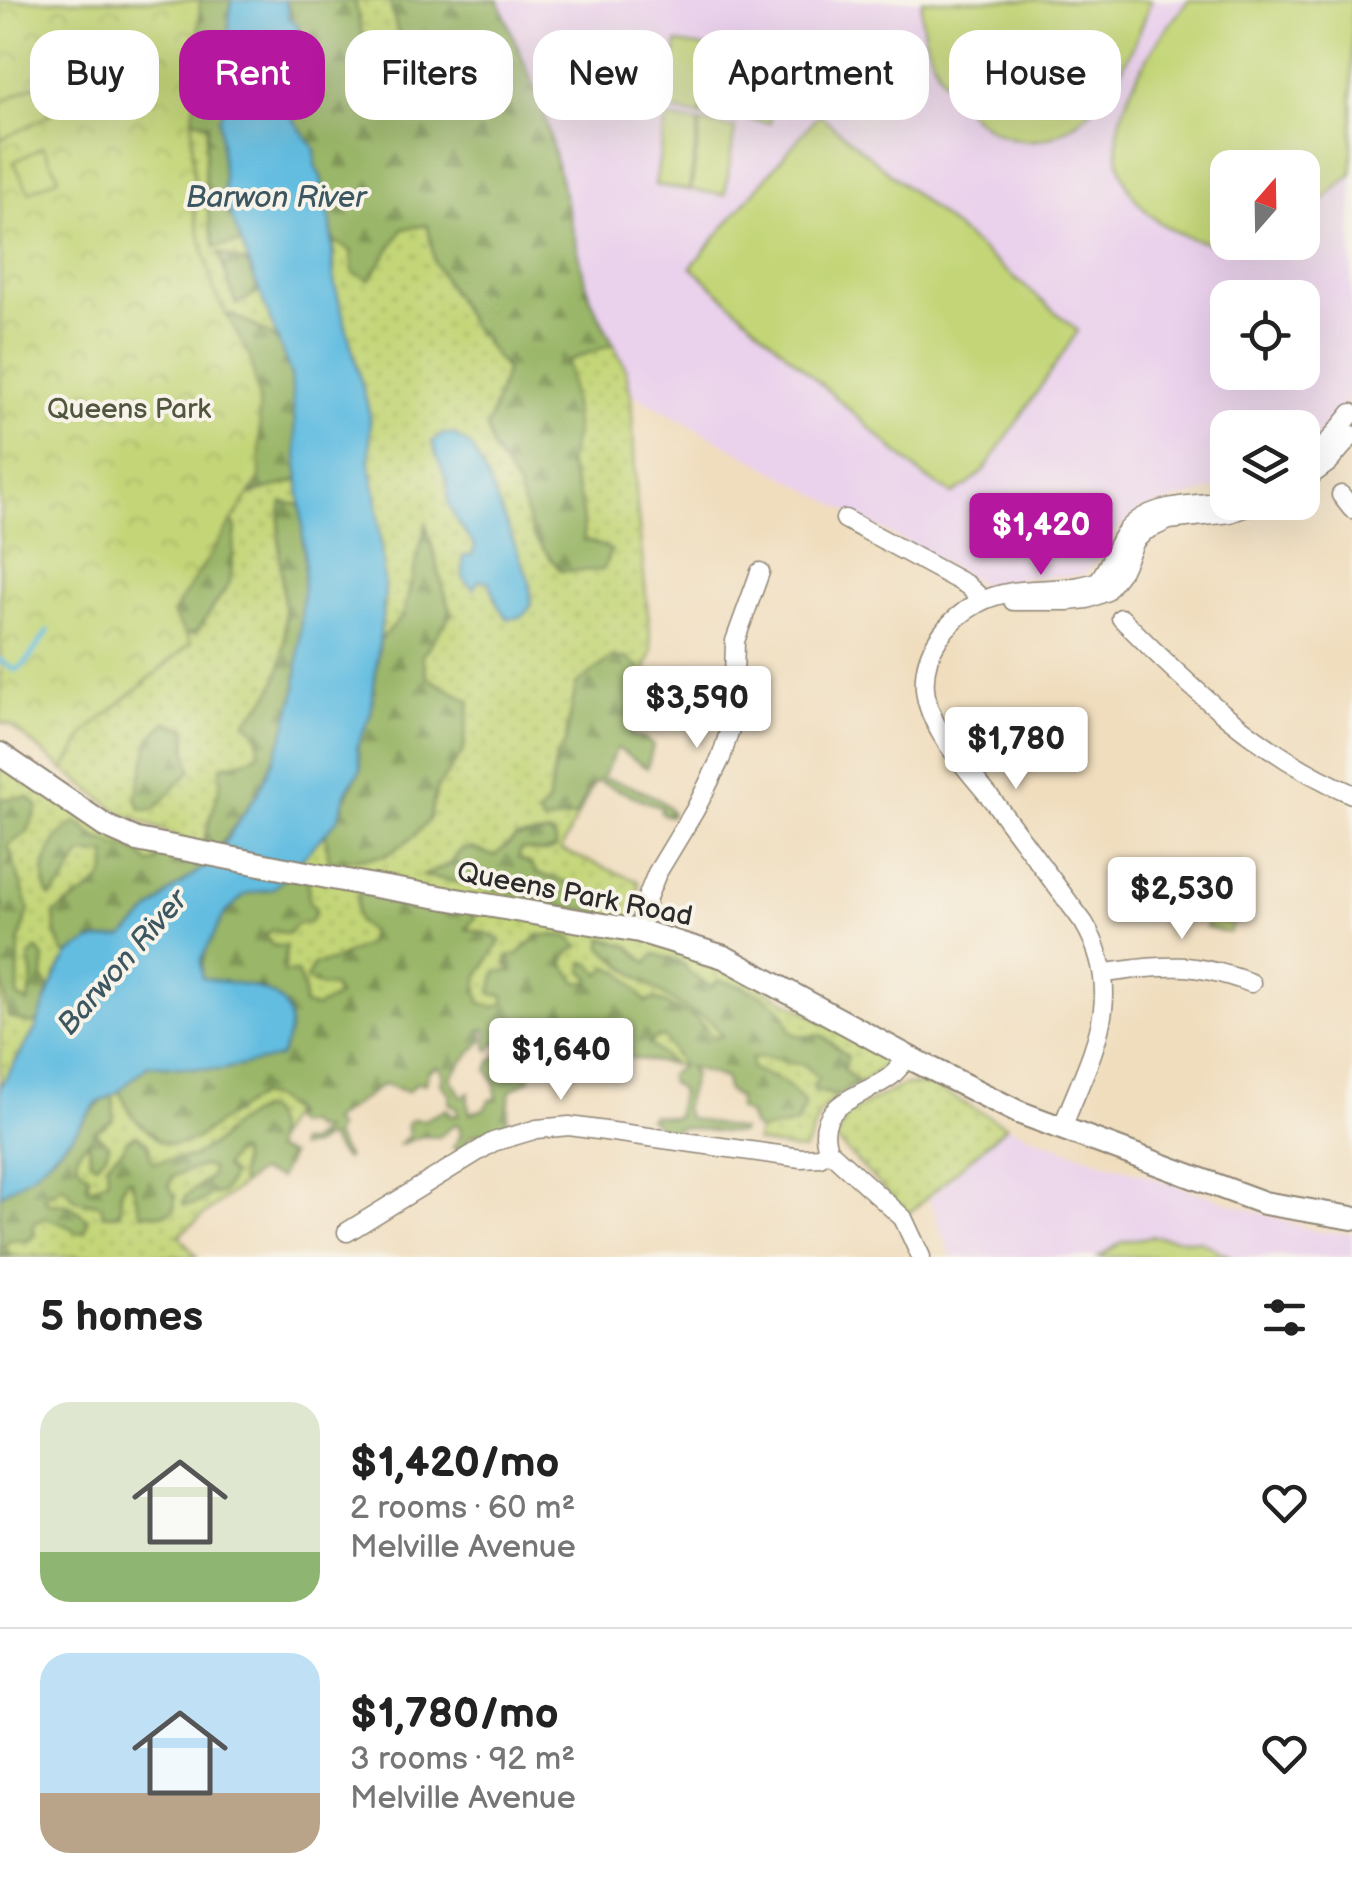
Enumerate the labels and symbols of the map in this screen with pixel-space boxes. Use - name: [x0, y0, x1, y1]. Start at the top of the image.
- north arrow: [1210, 150, 1320, 260]
- water label: Barwon River: [186, 180, 368, 216]
- park label: Queens Park: [47, 393, 211, 426]
- pin: $1,420: [960, 493, 1122, 578]
- pin: $3,590: [616, 666, 778, 751]
- pin: $1,780: [935, 707, 1097, 792]
- street label: Queens Park Road: [454, 855, 695, 933]
- pin: $2,530: [1101, 857, 1263, 942]
- water label: Barwon River: [50, 881, 197, 1042]
- pin: $1,640: [480, 1018, 642, 1103]

